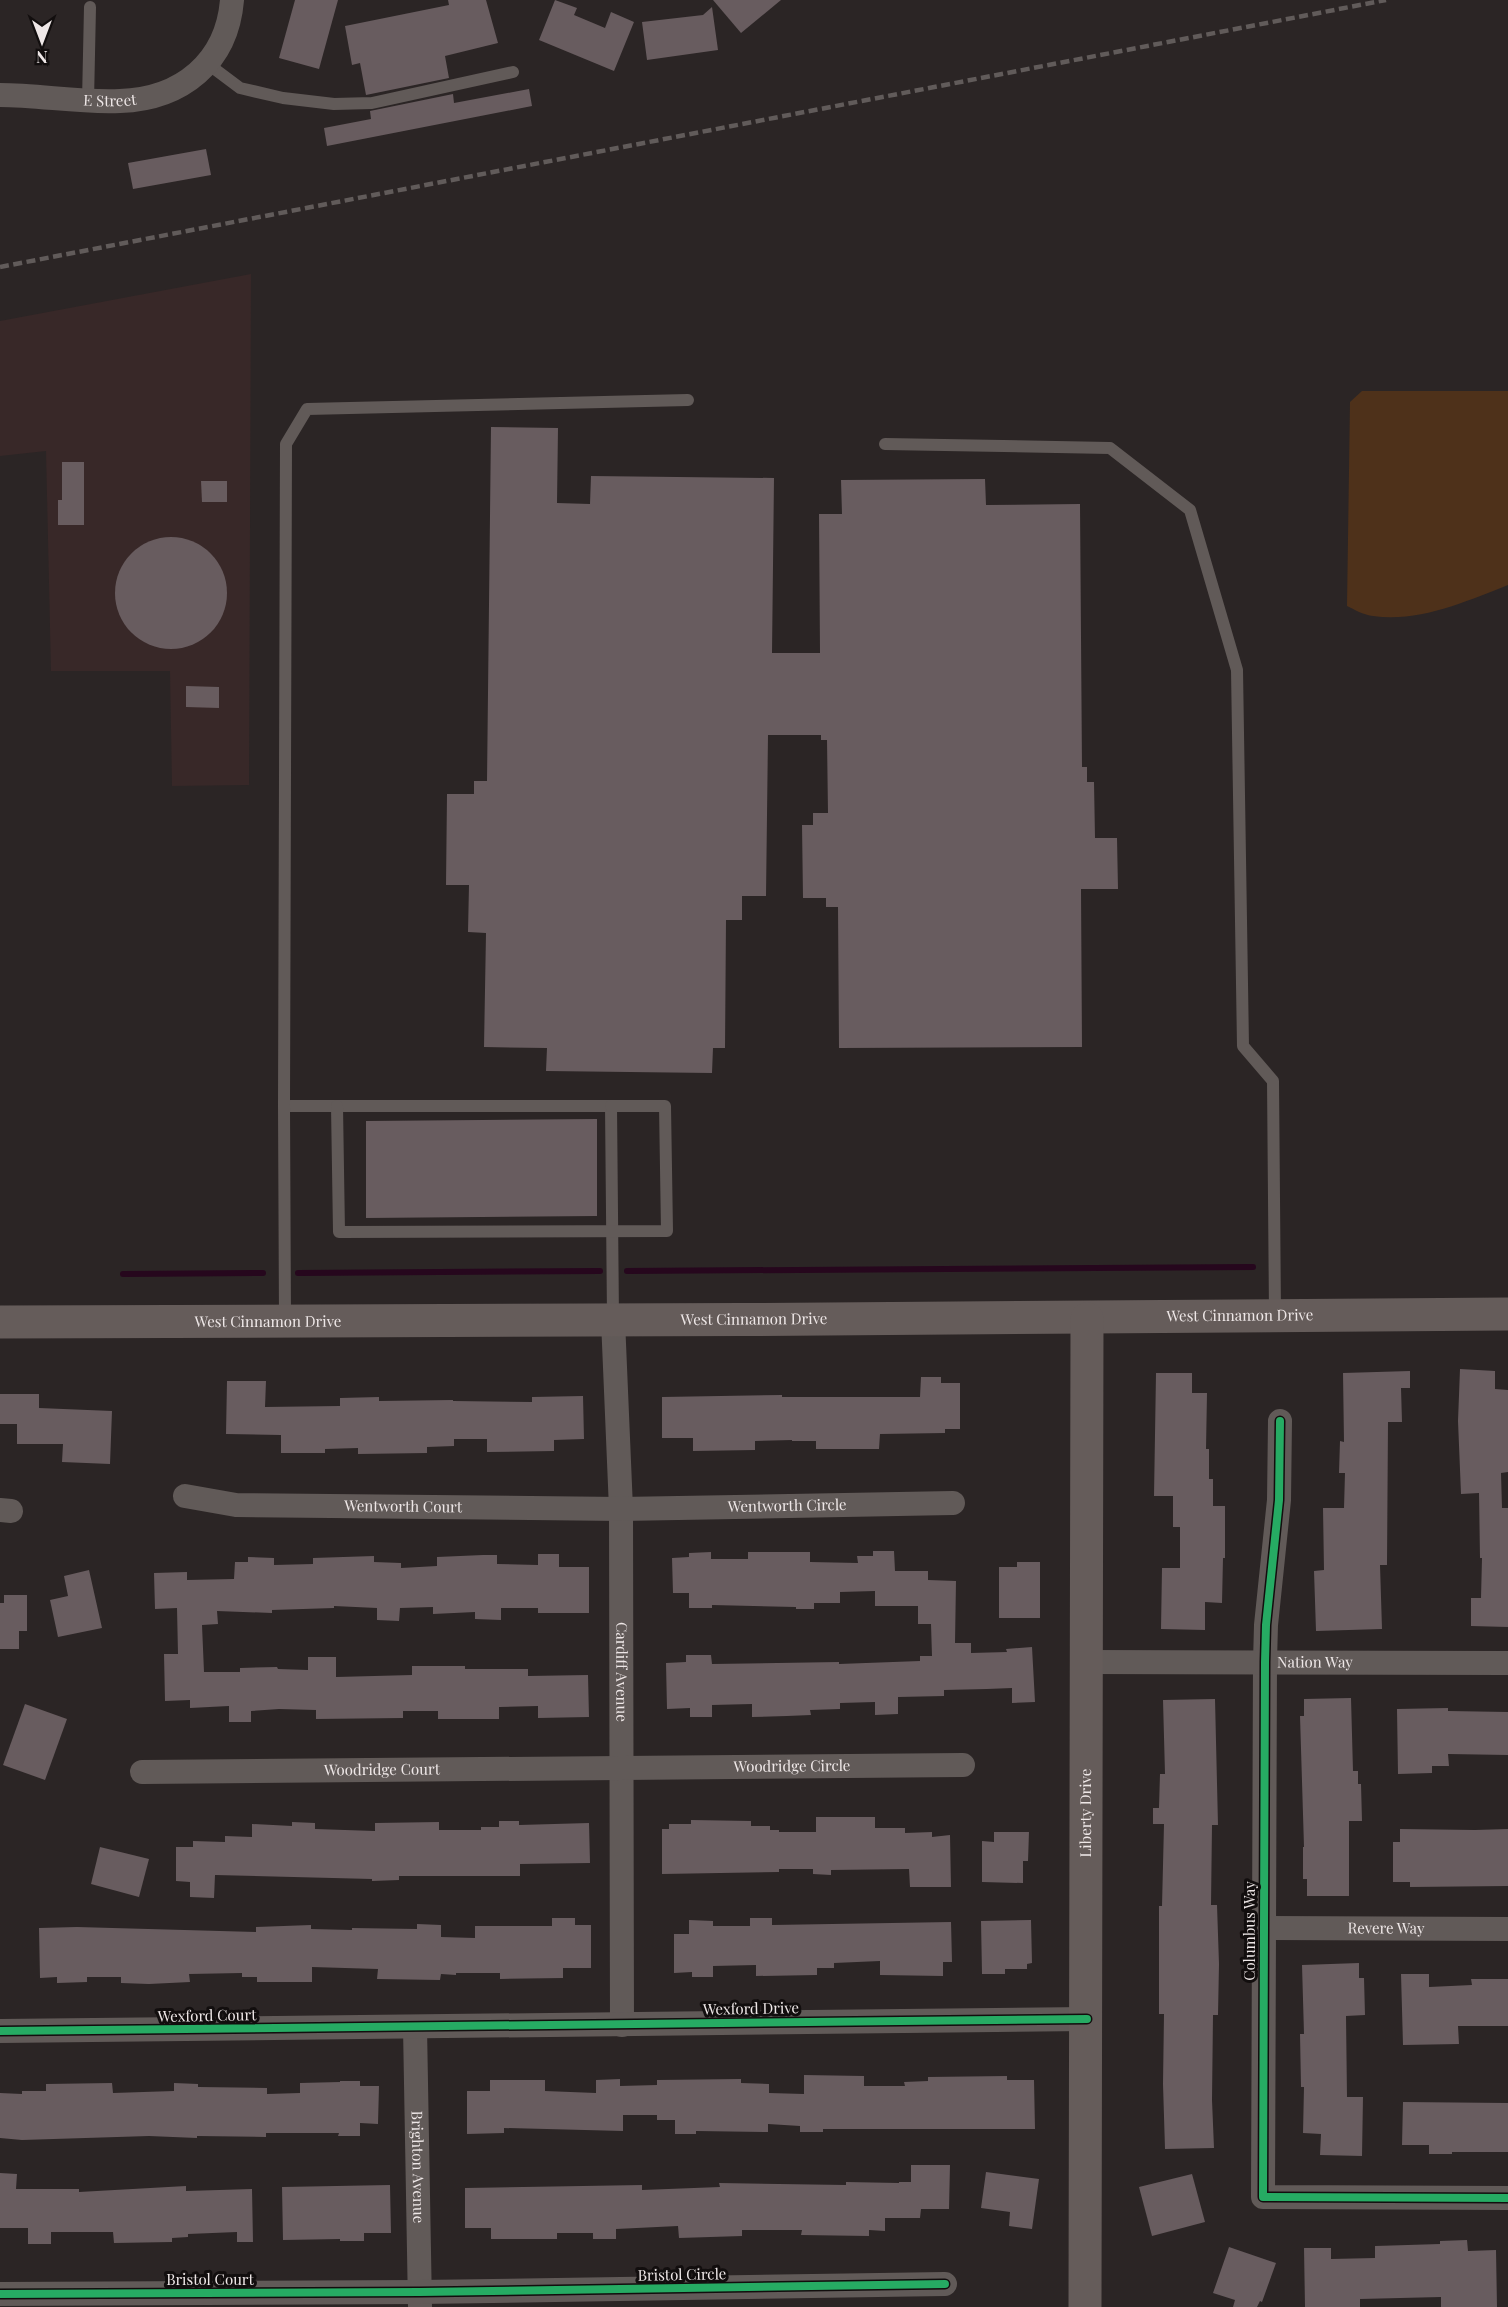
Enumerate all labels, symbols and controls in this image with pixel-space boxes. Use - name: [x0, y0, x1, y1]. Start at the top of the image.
- north arrow: [12, 12, 72, 72]
- text: N: [36, 47, 48, 68]
- street label: E Street: [83, 89, 138, 110]
- street label: West Cinnamon Drive: [1165, 1304, 1313, 1325]
- street label: West Cinnamon Drive: [679, 1308, 827, 1329]
- street label: West Cinnamon Drive: [194, 1311, 341, 1331]
- street label: Wentworth Circle: [727, 1494, 847, 1516]
- street label: Wentworth Court: [343, 1495, 463, 1516]
- street label: Cardiff Avenue: [612, 1622, 632, 1722]
- street label: Nation Way: [1277, 1651, 1353, 1672]
- street label: Woodridge Circle: [732, 1755, 850, 1776]
- street label: Woodridge Court: [323, 1758, 441, 1779]
- street label: Liberty Drive: [1075, 1769, 1095, 1857]
- street label: Columbus Way: [1239, 1881, 1259, 1981]
- street label: Revere Way: [1347, 1917, 1425, 1938]
- street label: Wexford Drive: [702, 1997, 799, 2019]
- street label: Wexford Court: [156, 2004, 257, 2026]
- street label: Brighton Avenue: [407, 2111, 430, 2223]
- street label: Bristol Circle: [638, 2263, 726, 2285]
- street label: Bristol Court: [166, 2269, 255, 2289]

